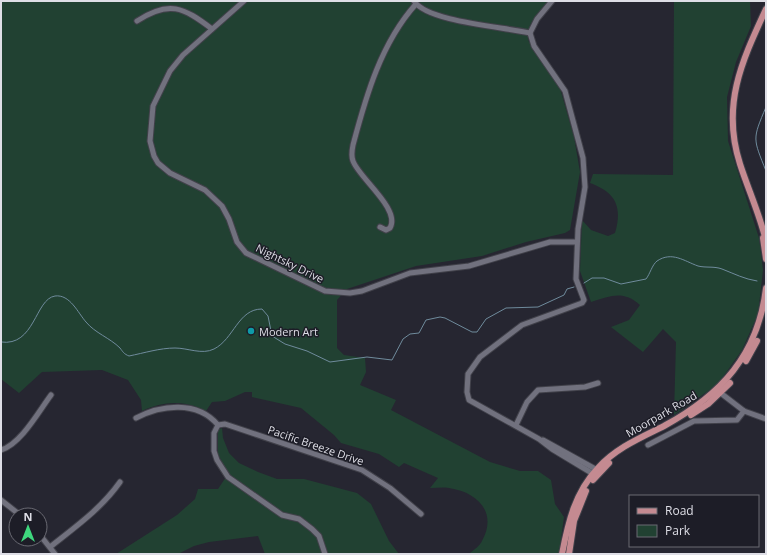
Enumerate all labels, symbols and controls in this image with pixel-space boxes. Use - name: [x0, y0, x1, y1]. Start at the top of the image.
- street label: Nightsky Drive: [253, 240, 327, 286]
- place label: Modern Art: [259, 324, 318, 339]
- marker: Modern Art: [246, 326, 256, 336]
- street label: Moorpark Road: [623, 388, 699, 440]
- street label: Pacific Breeze Drive: [266, 422, 366, 468]
- legend: [629, 495, 759, 547]
- text: Road: [665, 502, 694, 519]
- north arrow: [8, 507, 48, 547]
- text: N: [24, 509, 32, 524]
- text: Park: [665, 522, 691, 539]

